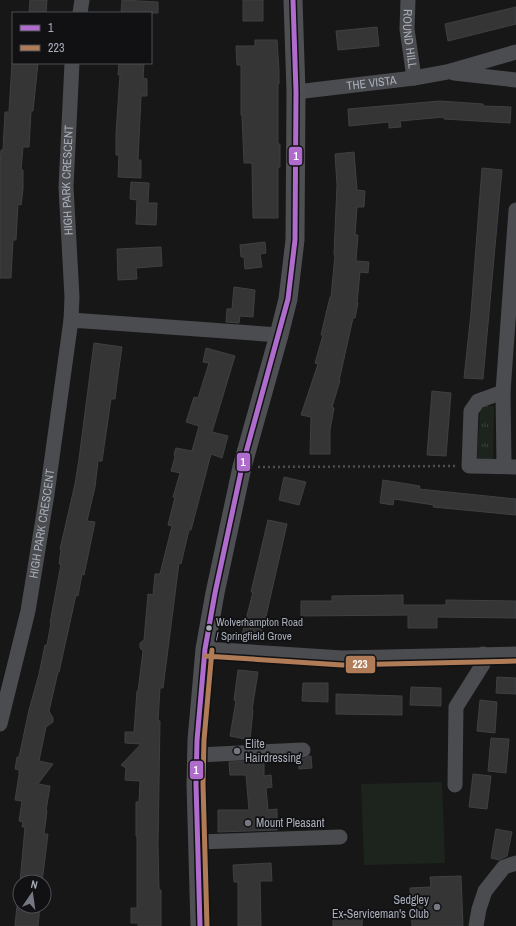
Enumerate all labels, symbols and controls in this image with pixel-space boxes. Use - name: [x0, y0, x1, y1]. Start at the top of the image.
- street label: ROUND HILL: [399, 9, 421, 70]
- legend: [12, 12, 152, 64]
- text: 1: [48, 20, 54, 36]
- text: 223: [48, 40, 64, 56]
- street label: THE VISTA: [346, 72, 398, 94]
- street label: HIGH PARK CRESCENT: [58, 125, 77, 236]
- line badge: 1: [288, 146, 303, 166]
- text: 1: [293, 149, 299, 163]
- line badge: 1: [236, 452, 251, 472]
- text: 1: [240, 455, 246, 469]
- street label: HIGH PARK CRESCENT: [25, 468, 58, 579]
- place label: Wolverhampton Road / Springfield Grove: [216, 615, 303, 643]
- marker: Wolverhampton Road / Springfield Grove: [204, 623, 214, 633]
- line badge: 223: [345, 655, 376, 674]
- text: 223: [352, 657, 368, 671]
- place label: Elite Hairdressing: [245, 736, 302, 766]
- marker: Elite Hairdressing: [232, 746, 242, 756]
- line badge: 1: [189, 760, 204, 780]
- text: 1: [193, 763, 199, 777]
- place label: Mount Pleasant: [256, 815, 325, 831]
- marker: Mount Pleasant: [243, 818, 253, 828]
- north arrow: [12, 874, 52, 914]
- text: N: [30, 877, 39, 892]
- place label: Sedgley Ex-Serviceman's Club: [332, 892, 429, 922]
- marker: Sedgley Ex-Serviceman's Club: [432, 902, 442, 912]

